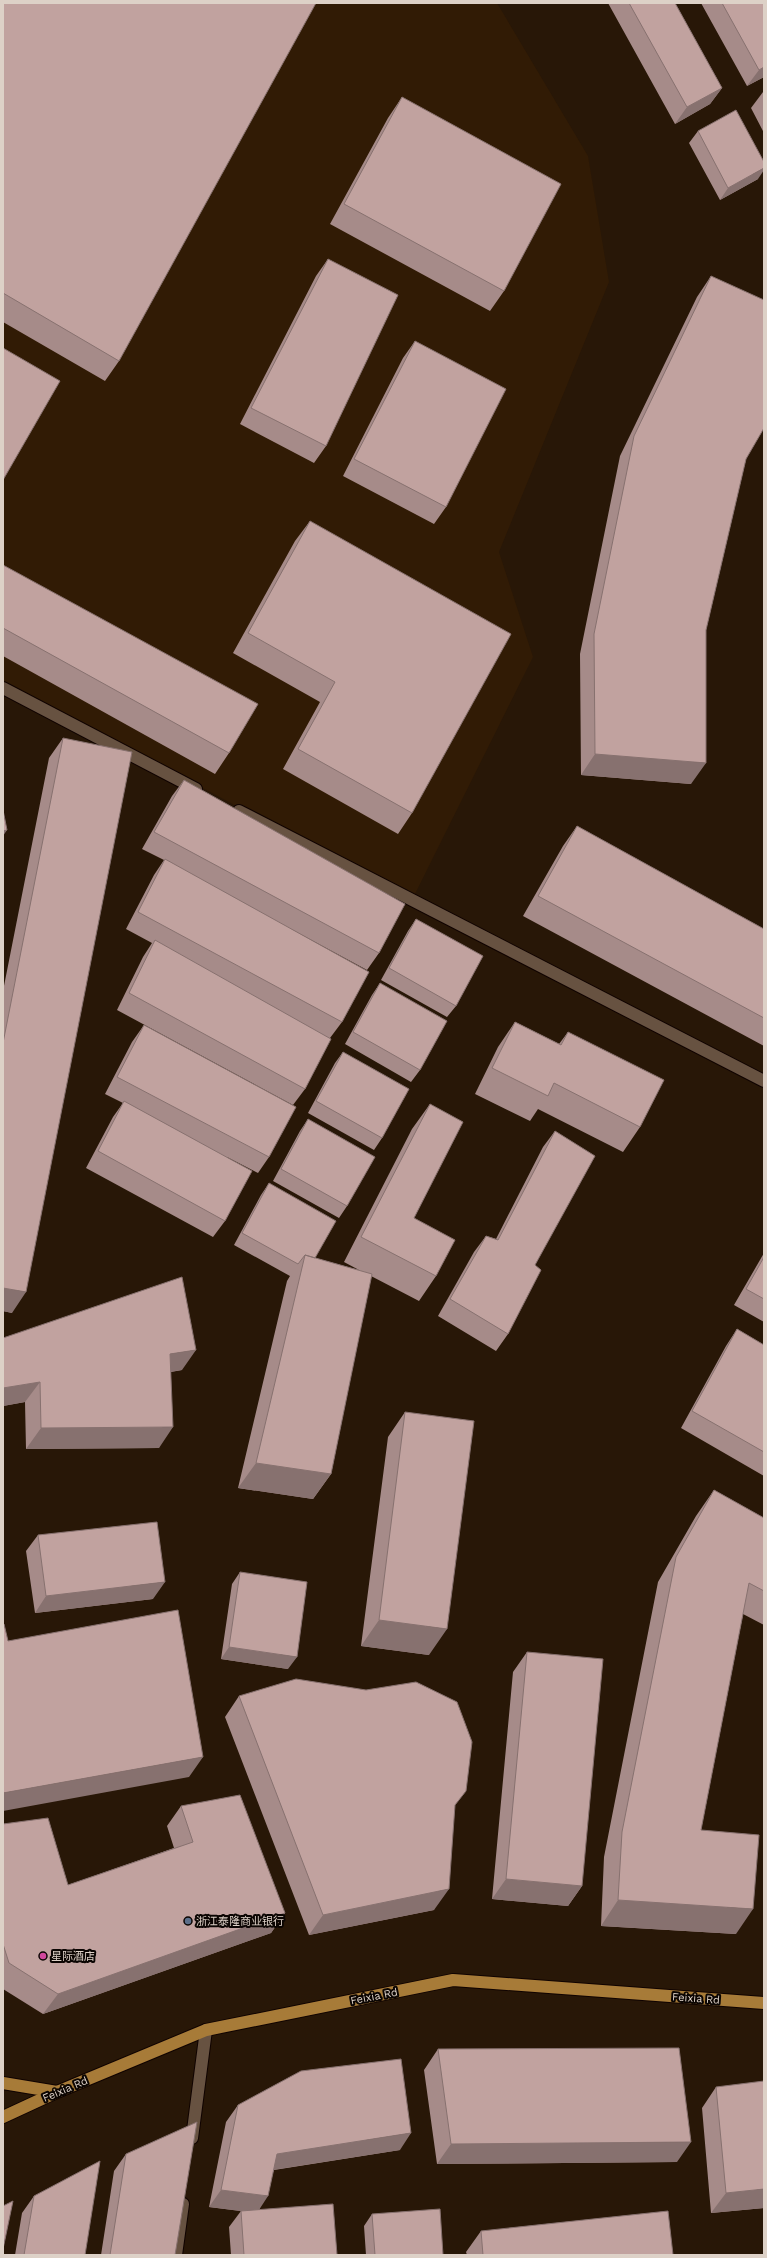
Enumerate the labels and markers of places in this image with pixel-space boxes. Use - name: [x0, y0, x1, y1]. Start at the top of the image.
- place label: 浙江泰隆商业银行: [196, 1915, 284, 1928]
- marker: 浙江泰隆商业银行: [183, 1916, 193, 1926]
- place label: 星际酒店: [51, 1950, 95, 1963]
- marker: 星际酒店: [38, 1951, 48, 1961]

